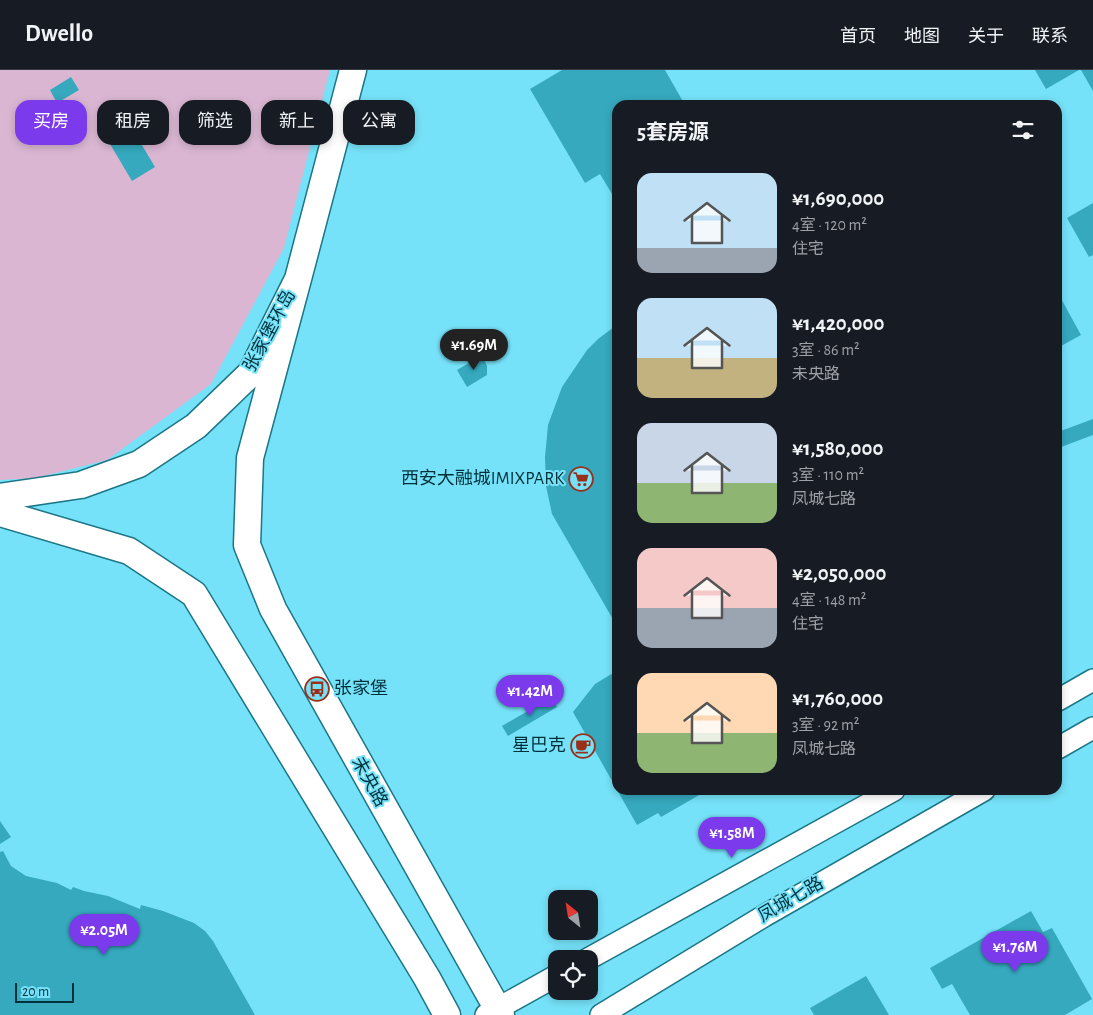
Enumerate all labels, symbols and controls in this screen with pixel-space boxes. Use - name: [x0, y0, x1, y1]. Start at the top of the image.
- text: Dwello: [25, 22, 93, 46]
- text: 首页: [840, 28, 876, 46]
- text: 地图: [904, 28, 940, 46]
- text: 关于: [968, 28, 1004, 46]
- text: 联系: [1032, 28, 1068, 46]
- chip: 买房: [15, 100, 87, 145]
- chip: 租房: [97, 100, 169, 145]
- chip: 筛选: [179, 100, 251, 145]
- chip: 新上: [261, 100, 333, 145]
- chip: 公寓: [343, 100, 415, 145]
- icon: filters: [1009, 116, 1037, 144]
- text: 5套房源: [637, 122, 709, 143]
- text: ¥1,690,000: [792, 188, 884, 209]
- icon: home: [677, 193, 737, 253]
- text: 4室 · 120 m²: [792, 217, 867, 233]
- text: 住宅: [792, 241, 824, 257]
- street label: 张家堡环岛: [239, 286, 299, 375]
- text: ¥1,420,000: [792, 313, 884, 334]
- icon: home: [677, 318, 737, 378]
- pin: ¥1.69M: [433, 328, 515, 371]
- text: ¥1.69M: [451, 337, 497, 353]
- text: 3室 · 86 m²: [792, 342, 860, 358]
- text: 未央路: [792, 366, 840, 382]
- text: ¥1,580,000: [792, 438, 883, 459]
- icon: home: [677, 443, 737, 503]
- supermarket icon: 西安大融城IMIXPARK: [568, 466, 594, 492]
- text: 3室 · 110 m²: [792, 467, 864, 483]
- place label: 西安大融城IMIXPARK: [401, 468, 564, 488]
- text: 凤城七路: [792, 491, 856, 507]
- text: ¥2,050,000: [792, 563, 886, 584]
- icon: home: [677, 568, 737, 628]
- text: 4室 · 148 m²: [792, 592, 866, 608]
- text: 住宅: [792, 616, 824, 632]
- pin: ¥1.42M: [489, 674, 571, 717]
- bus stop icon: 张家堡: [304, 676, 330, 702]
- place label: 张家堡: [334, 678, 388, 698]
- text: ¥1.42M: [507, 683, 553, 699]
- text: ¥1,760,000: [792, 688, 883, 709]
- icon: home: [677, 693, 737, 753]
- text: 3室 · 92 m²: [792, 717, 859, 733]
- cafe icon: 星巴克: [570, 733, 596, 759]
- place label: 星巴克: [512, 735, 566, 755]
- text: 凤城七路: [792, 741, 856, 757]
- street label: 未央路: [348, 753, 392, 810]
- pin: ¥1.58M: [691, 816, 773, 859]
- text: ¥1.58M: [709, 825, 755, 841]
- street label: 凤城七路: [754, 872, 827, 926]
- north arrow: [548, 890, 598, 940]
- map controls: [548, 890, 598, 1000]
- pin: ¥2.05M: [63, 914, 145, 956]
- text: ¥2.05M: [80, 922, 128, 938]
- pin: ¥1.76M: [974, 930, 1056, 973]
- text: ¥1.76M: [992, 939, 1038, 955]
- button: locate: [548, 950, 598, 1000]
- scale bar: [15, 980, 74, 1003]
- text: 20 m: [22, 985, 49, 999]

